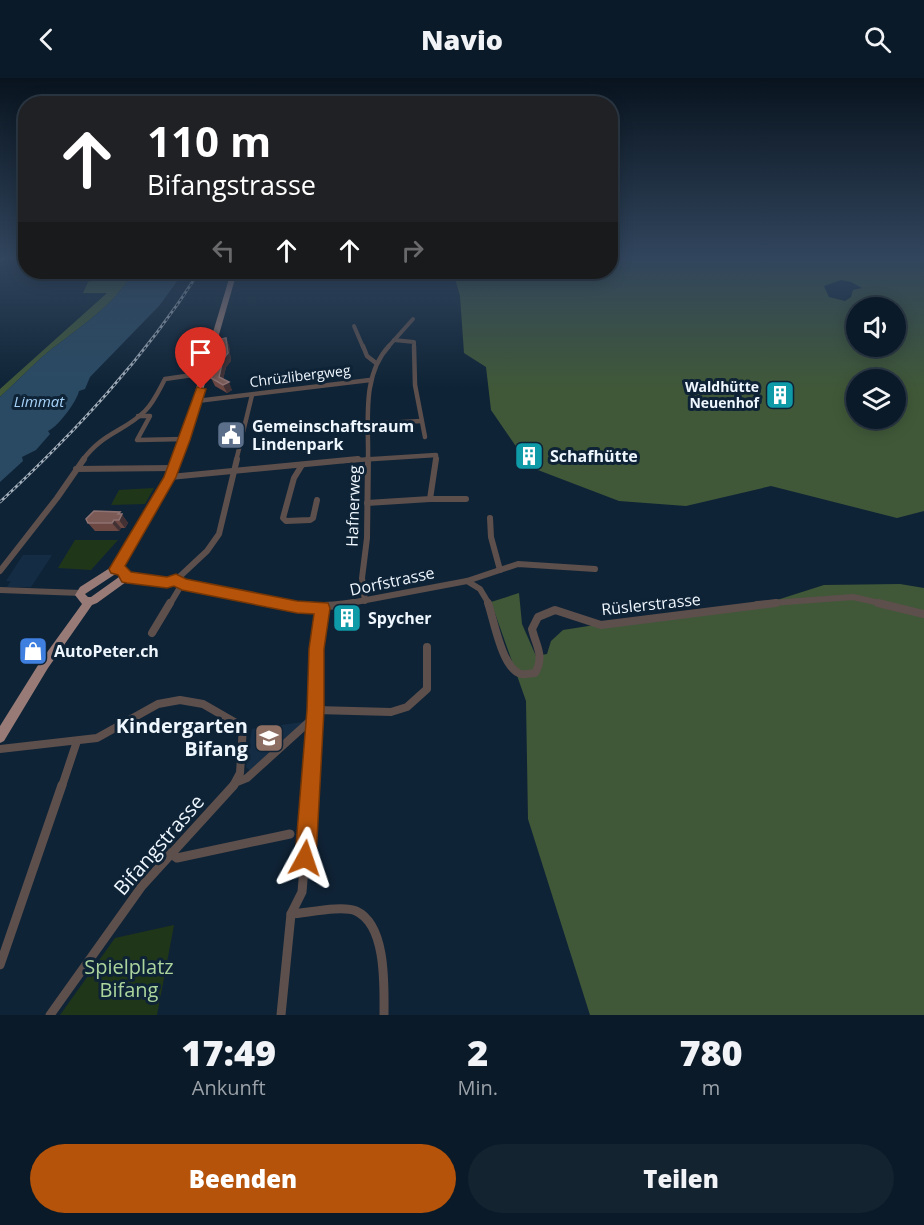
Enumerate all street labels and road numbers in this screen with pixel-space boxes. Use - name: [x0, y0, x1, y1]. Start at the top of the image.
- street label: Chrüzlibergweg: [248, 360, 352, 391]
- street label: Hafnerweg: [341, 465, 365, 547]
- street label: Dorfstrasse: [348, 561, 436, 601]
- street label: Rüslerstrasse: [600, 588, 702, 620]
- street label: Bifangstrasse: [107, 789, 210, 901]

